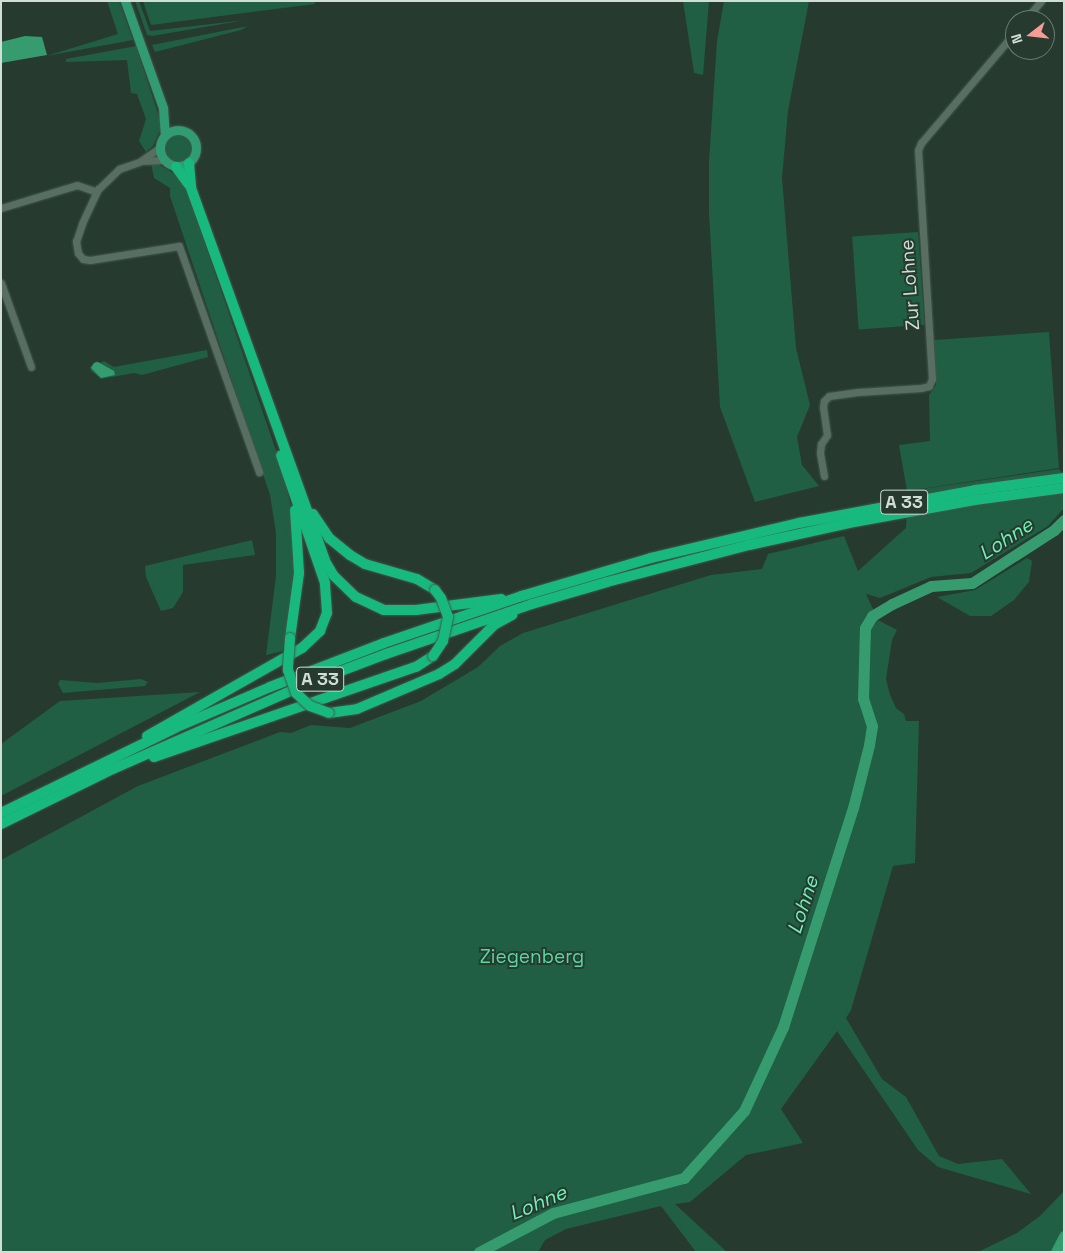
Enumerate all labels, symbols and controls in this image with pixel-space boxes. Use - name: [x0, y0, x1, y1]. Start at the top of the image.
- north arrow: [1005, 10, 1055, 60]
- text: N: [1007, 32, 1026, 46]
- street label: Zur Lohne: [895, 239, 925, 331]
- road number: A 33: [879, 487, 929, 518]
- water label: Lohne: [974, 513, 1038, 565]
- road number: A 33: [295, 664, 345, 694]
- water label: Lohne: [782, 873, 824, 937]
- park label: Ziegenberg: [480, 946, 584, 968]
- water label: Lohne: [506, 1180, 570, 1226]

